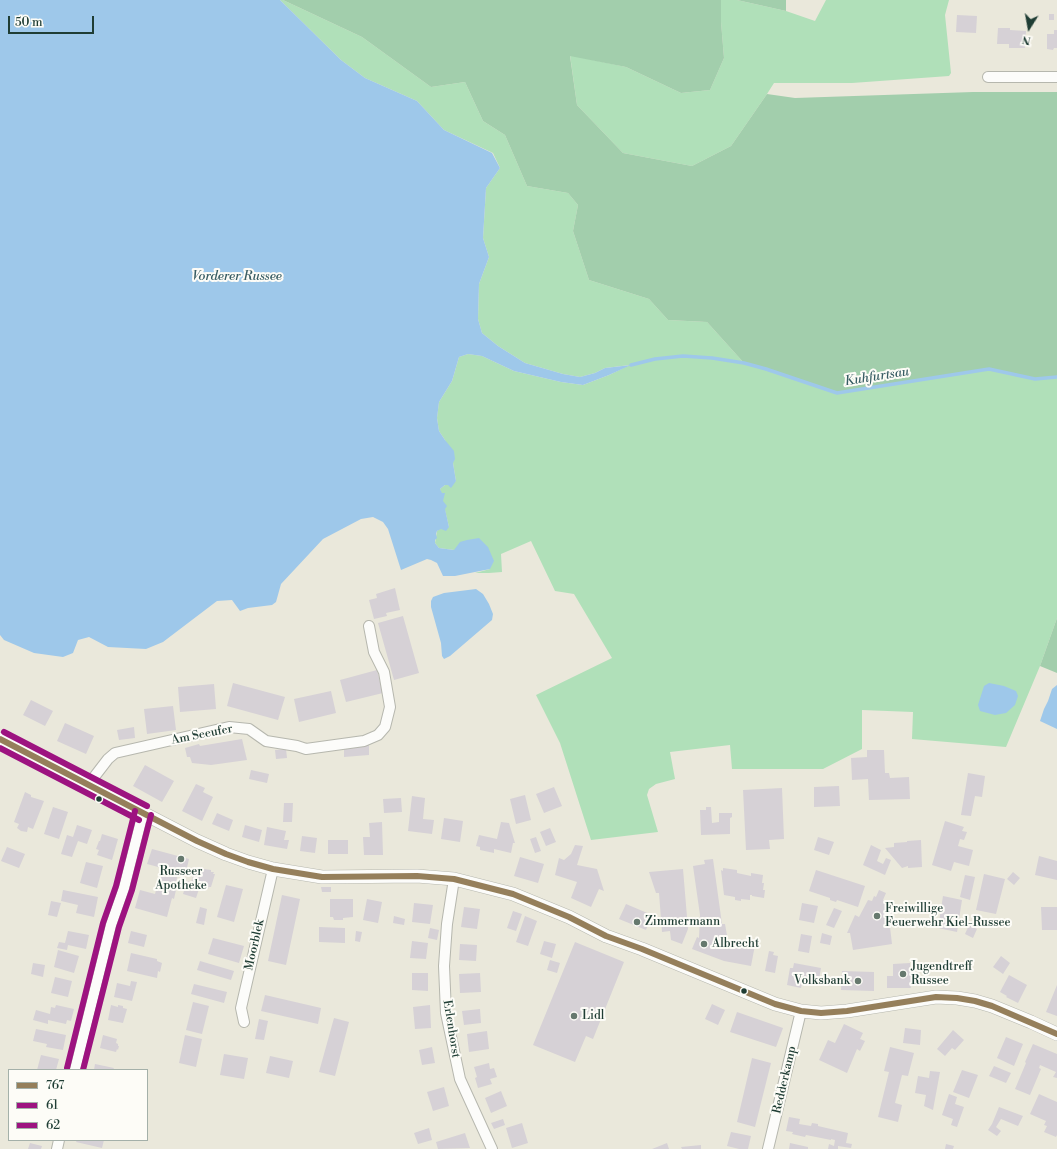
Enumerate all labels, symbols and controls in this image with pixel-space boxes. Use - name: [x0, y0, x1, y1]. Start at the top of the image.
- scale bar: [10, 8, 96, 34]
- north arrow: [1009, 8, 1049, 48]
- text: 50 m: [15, 15, 43, 30]
- text: N: [1021, 32, 1032, 47]
- water label: Vorderer Russee: [192, 269, 282, 285]
- water label: Kuhfurtsau: [844, 364, 910, 390]
- street label: Am Seeufer: [170, 722, 234, 748]
- unlabelled marker: [94, 794, 104, 804]
- marker: Russeer Apotheke: [176, 854, 186, 864]
- place label: Russeer Apotheke: [155, 865, 207, 893]
- place label: Freiwillige Feuerwehr Kiel-Russee: [885, 902, 1011, 930]
- marker: Freiwillige Feuerwehr Kiel-Russee: [872, 911, 882, 921]
- place label: Zimmermann: [645, 915, 720, 929]
- marker: Zimmermann: [632, 917, 642, 927]
- street label: Moorblek: [242, 918, 268, 972]
- place label: Albrecht: [712, 937, 759, 951]
- marker: Albrecht: [699, 939, 709, 949]
- place label: Jugendtreff Russee: [911, 960, 972, 988]
- marker: Jugendtreff Russee: [898, 969, 908, 979]
- place label: Volksbank: [794, 974, 850, 988]
- marker: Volksbank: [853, 976, 863, 986]
- unlabelled marker: [739, 986, 749, 996]
- street label: Erlenhorst: [439, 999, 463, 1059]
- place label: Lidl: [582, 1009, 604, 1023]
- marker: Lidl: [569, 1011, 579, 1021]
- street label: Redderkamp: [770, 1045, 800, 1115]
- legend: [8, 1069, 148, 1141]
- text: 767: [46, 1078, 64, 1093]
- text: 61: [46, 1098, 58, 1113]
- text: 62: [46, 1118, 60, 1133]

